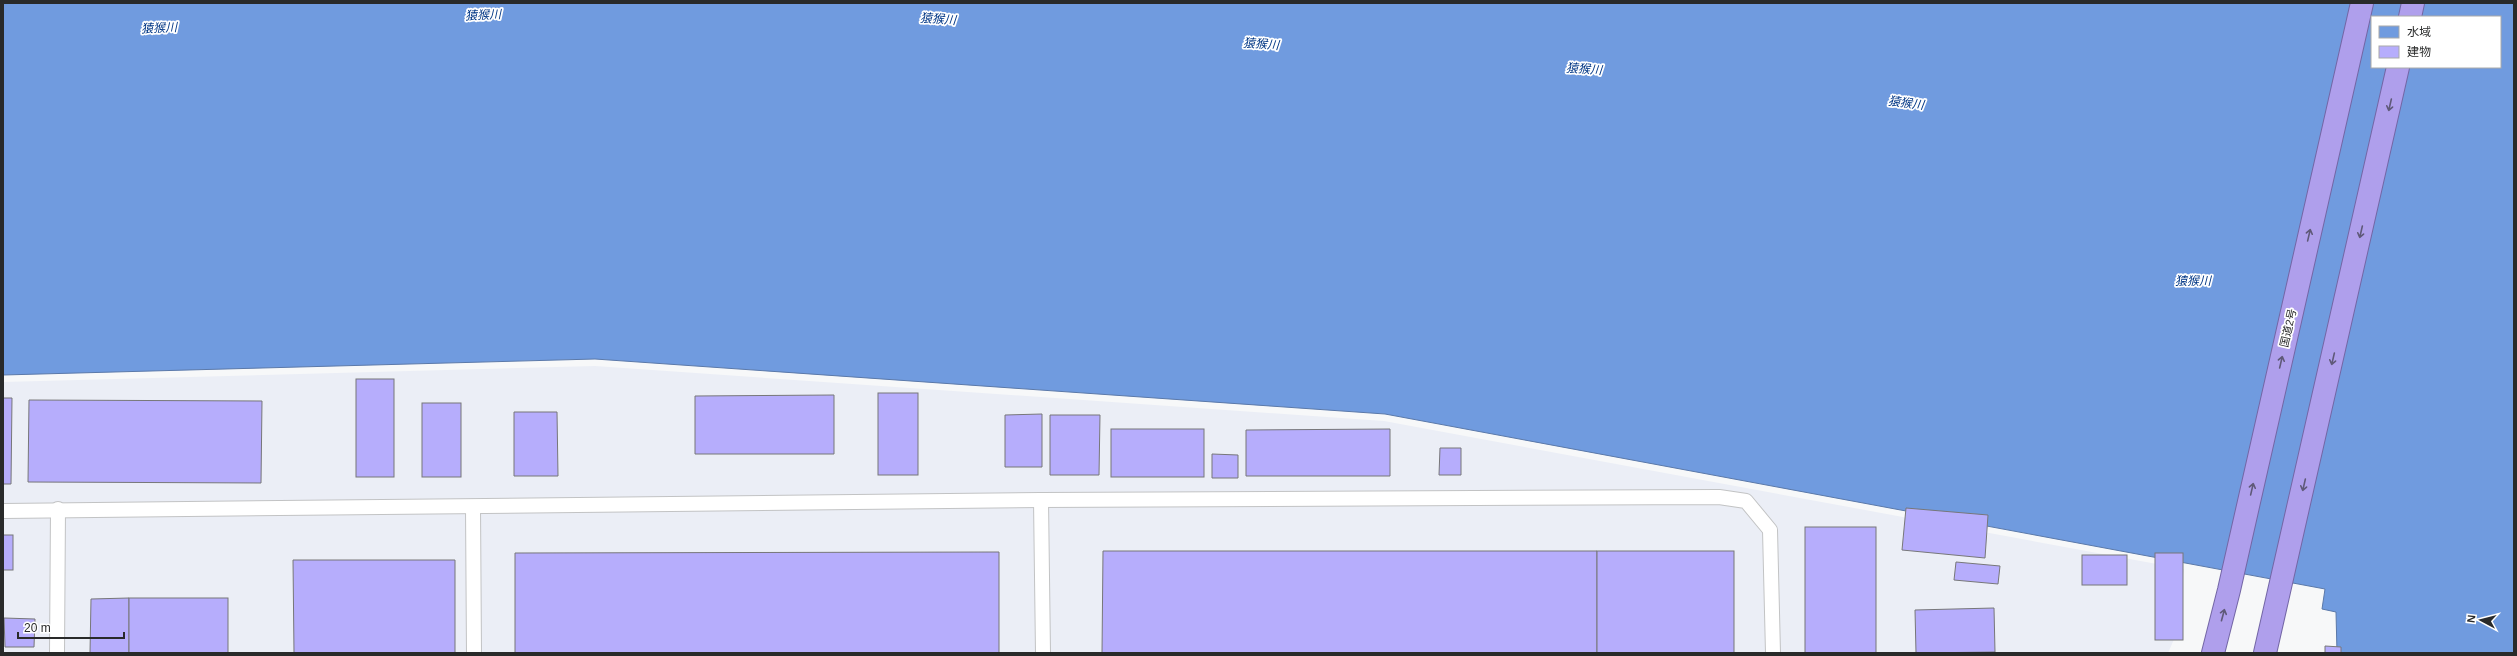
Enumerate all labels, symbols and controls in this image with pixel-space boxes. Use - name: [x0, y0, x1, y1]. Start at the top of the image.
- water label: 猿猴川: [465, 7, 503, 23]
- water label: 猿猴川: [920, 11, 958, 27]
- legend: [2371, 16, 2501, 68]
- water label: 猿猴川: [141, 20, 179, 36]
- text: 水域: [2407, 25, 2431, 39]
- water label: 猿猴川: [1243, 36, 1281, 52]
- text: 建物: [2407, 45, 2431, 59]
- water label: 猿猴川: [1566, 61, 1604, 77]
- water label: 猿猴川: [1887, 94, 1927, 112]
- one-way arrow: [2385, 98, 2393, 111]
- one-way arrow: [2357, 225, 2365, 238]
- one-way arrow: [2306, 229, 2314, 242]
- water label: 猿猴川: [2175, 274, 2213, 288]
- street label: 国道2号: [2278, 308, 2298, 348]
- one-way arrow: [2328, 352, 2336, 365]
- one-way arrow: [2277, 356, 2285, 369]
- one-way arrow: [2299, 479, 2307, 492]
- one-way arrow: [2249, 482, 2256, 495]
- north arrow: [2461, 600, 2501, 640]
- one-way arrow: [2219, 609, 2227, 622]
- scale bar: [18, 614, 124, 640]
- text: N: [2465, 614, 2478, 623]
- text: 20 m: [24, 621, 51, 635]

